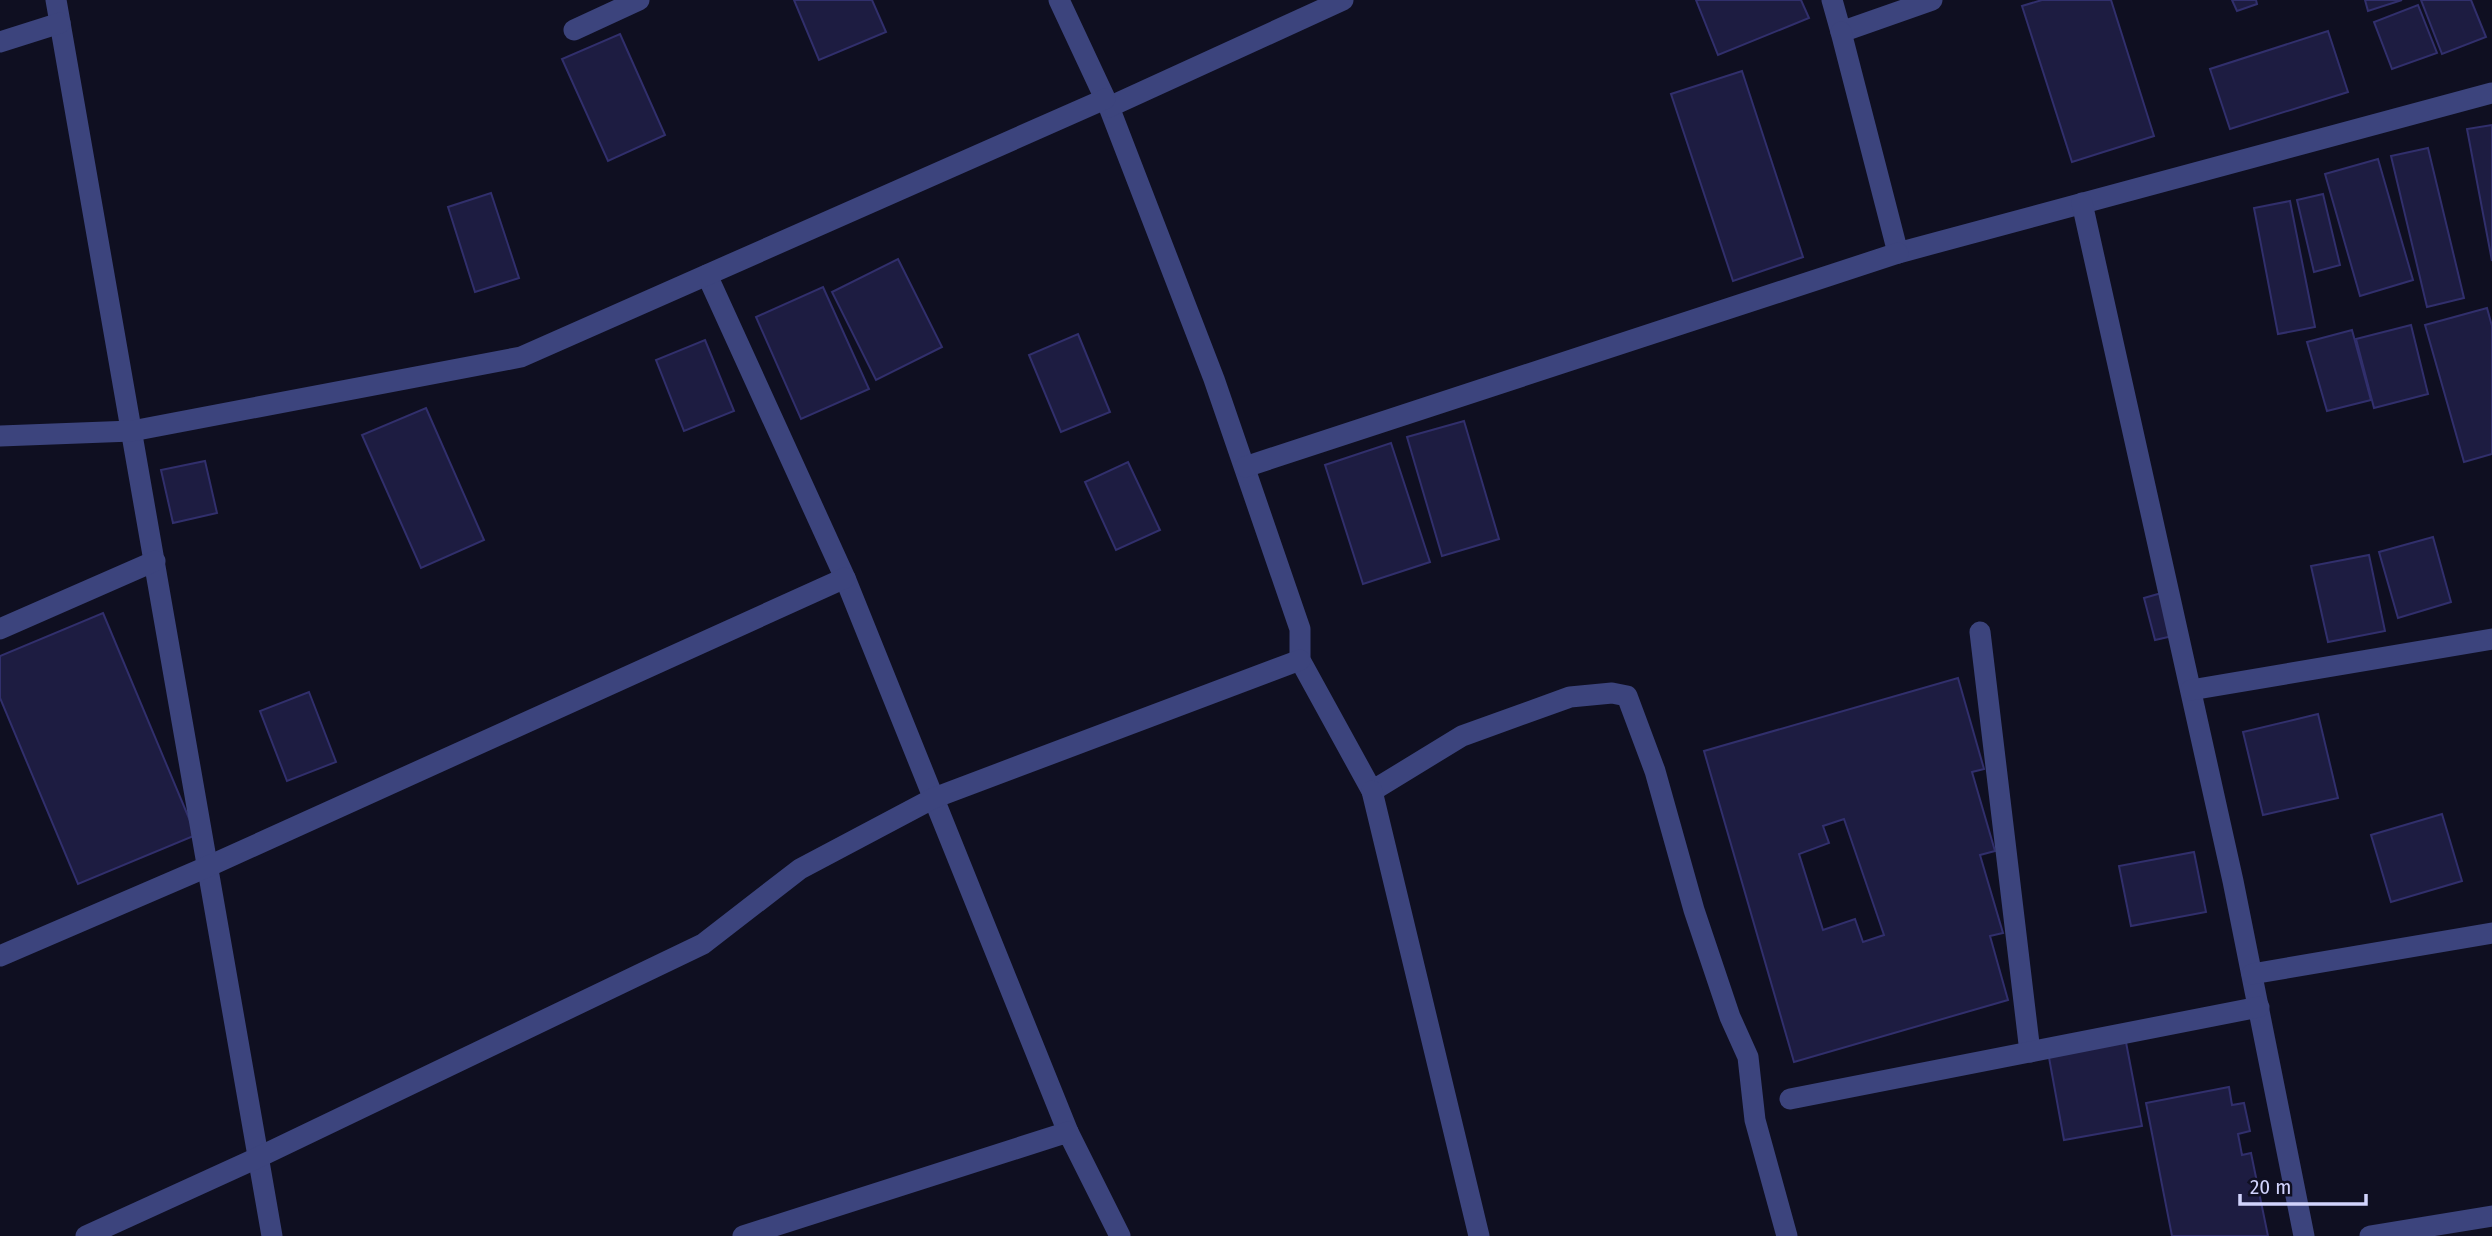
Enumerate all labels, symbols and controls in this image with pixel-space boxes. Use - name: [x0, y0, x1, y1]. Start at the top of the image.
- scale bar: [2240, 1162, 2366, 1206]
- text: 20 m: [2250, 1174, 2291, 1200]

